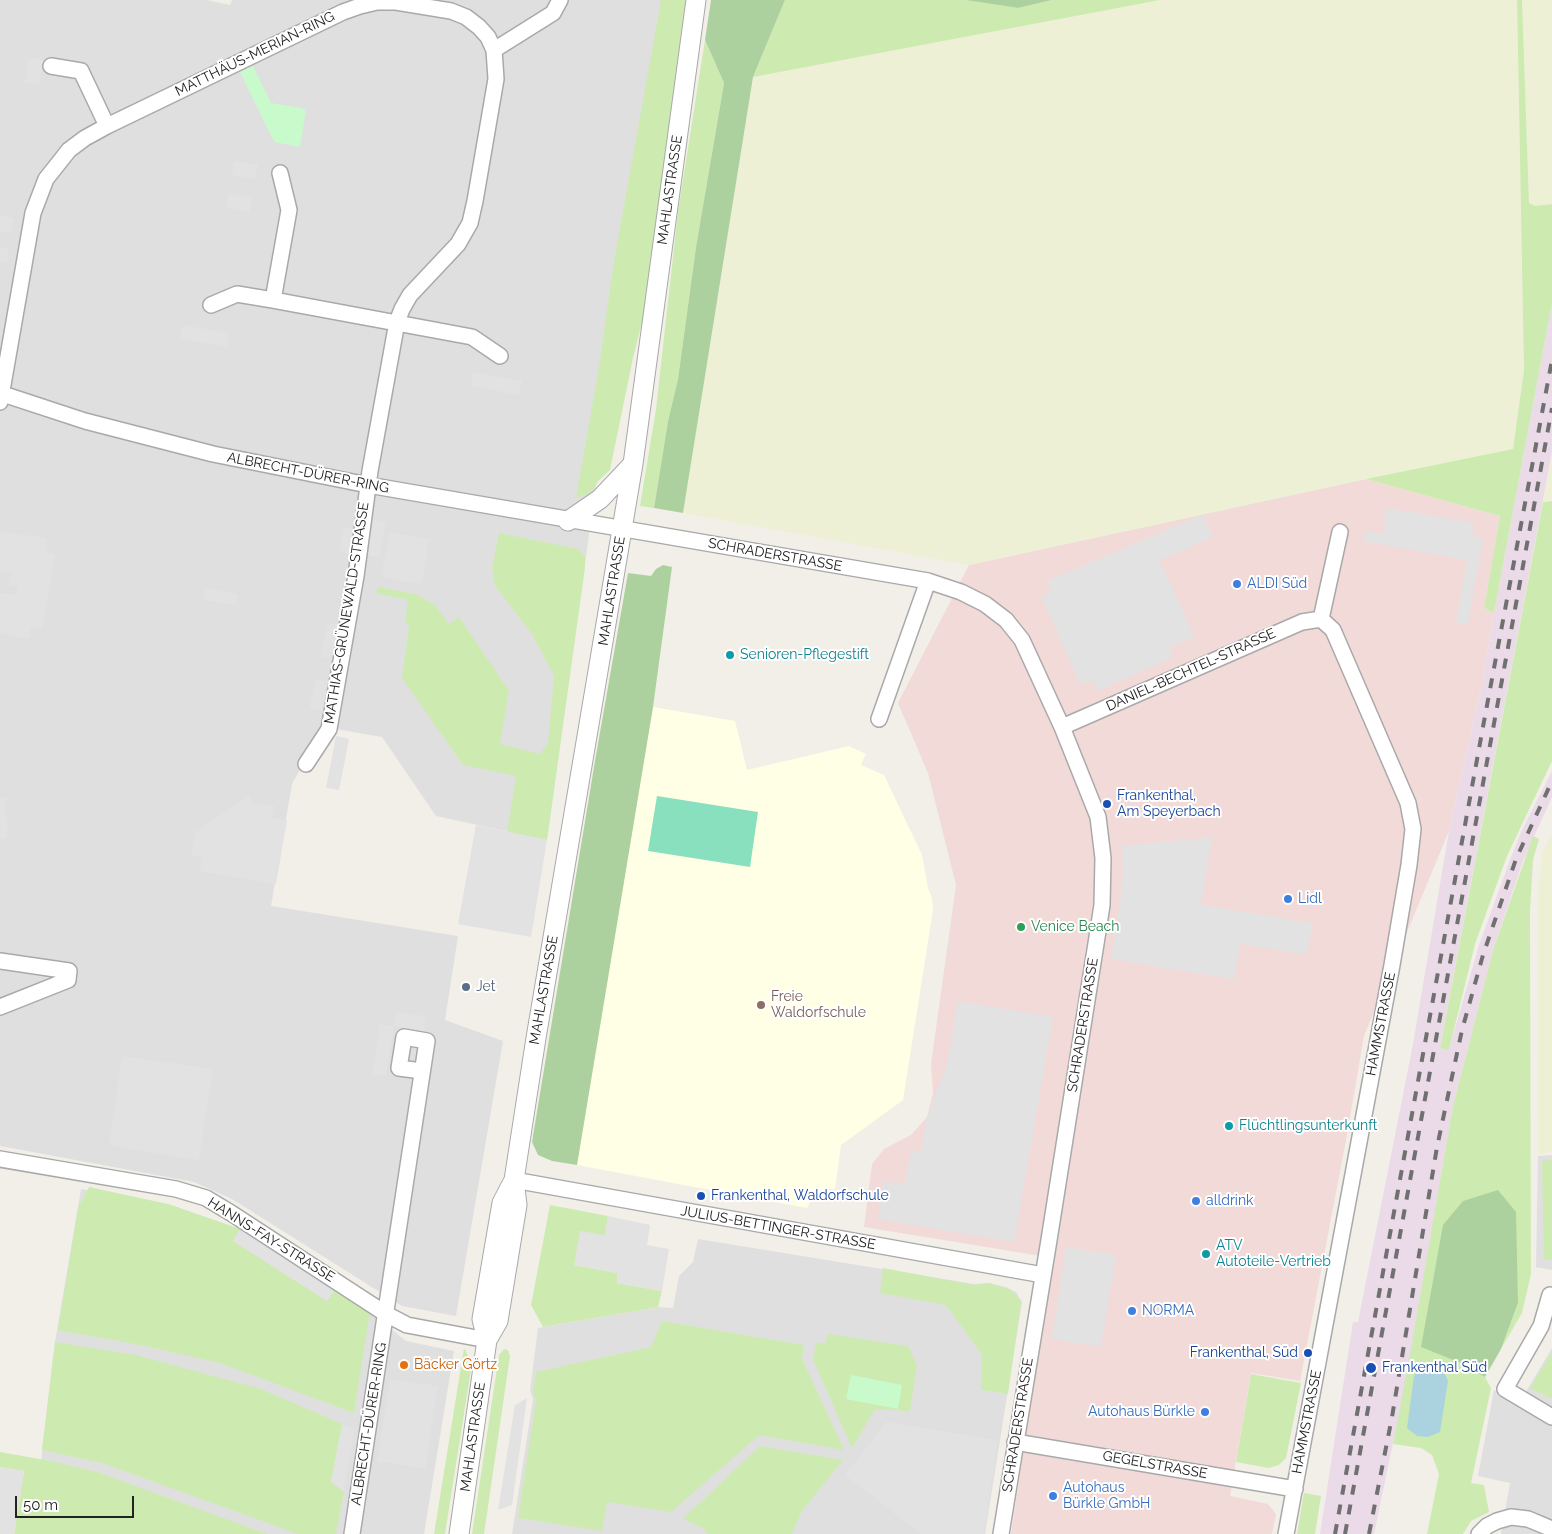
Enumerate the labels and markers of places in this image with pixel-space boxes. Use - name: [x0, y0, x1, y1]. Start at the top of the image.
- place label: ALDI Süd: [1247, 576, 1307, 592]
- marker: ALDI Süd: [1231, 578, 1243, 590]
- place label: Senioren-Pflegestift: [740, 647, 869, 663]
- marker: Senioren-Pflegestift: [724, 649, 736, 661]
- place label: Frankenthal, Am Speyerbach: [1117, 788, 1221, 820]
- marker: Frankenthal, Am Speyerbach: [1101, 798, 1113, 810]
- place label: Lidl: [1298, 891, 1322, 907]
- marker: Lidl: [1282, 893, 1294, 905]
- place label: Venice Beach: [1031, 919, 1119, 935]
- marker: Venice Beach: [1015, 921, 1027, 933]
- place label: Jet: [476, 979, 495, 995]
- marker: Jet: [460, 981, 472, 993]
- place label: Freie Waldorfschule: [771, 989, 866, 1022]
- marker: Freie Waldorfschule: [755, 999, 767, 1011]
- place label: Flüchtlingsunterkunft: [1239, 1118, 1378, 1134]
- marker: Flüchtlingsunterkunft: [1223, 1120, 1235, 1132]
- place label: Frankenthal, Waldorfschule: [711, 1188, 889, 1204]
- marker: Frankenthal, Waldorfschule: [695, 1190, 707, 1202]
- place label: alldrink: [1206, 1193, 1254, 1209]
- marker: alldrink: [1190, 1195, 1202, 1207]
- place label: ATV Autoteile-Vertrieb: [1216, 1238, 1331, 1270]
- marker: ATV Autoteile-Vertrieb: [1200, 1248, 1212, 1260]
- place label: NORMA: [1142, 1303, 1194, 1319]
- marker: NORMA: [1126, 1305, 1138, 1317]
- place label: Frankenthal, Süd: [1190, 1345, 1298, 1361]
- marker: Frankenthal, Süd: [1302, 1347, 1314, 1359]
- place label: Bäcker Görtz: [414, 1357, 497, 1373]
- marker: Bäcker Görtz: [398, 1359, 410, 1371]
- place label: Frankenthal Süd: [1382, 1360, 1487, 1376]
- marker: Frankenthal Süd: [1364, 1361, 1378, 1375]
- place label: Autohaus Bürkle: [1088, 1404, 1195, 1420]
- marker: Autohaus Bürkle: [1199, 1406, 1211, 1418]
- place label: Autohaus Bürkle GmbH: [1063, 1480, 1150, 1512]
- marker: Autohaus Bürkle GmbH: [1047, 1490, 1059, 1502]

